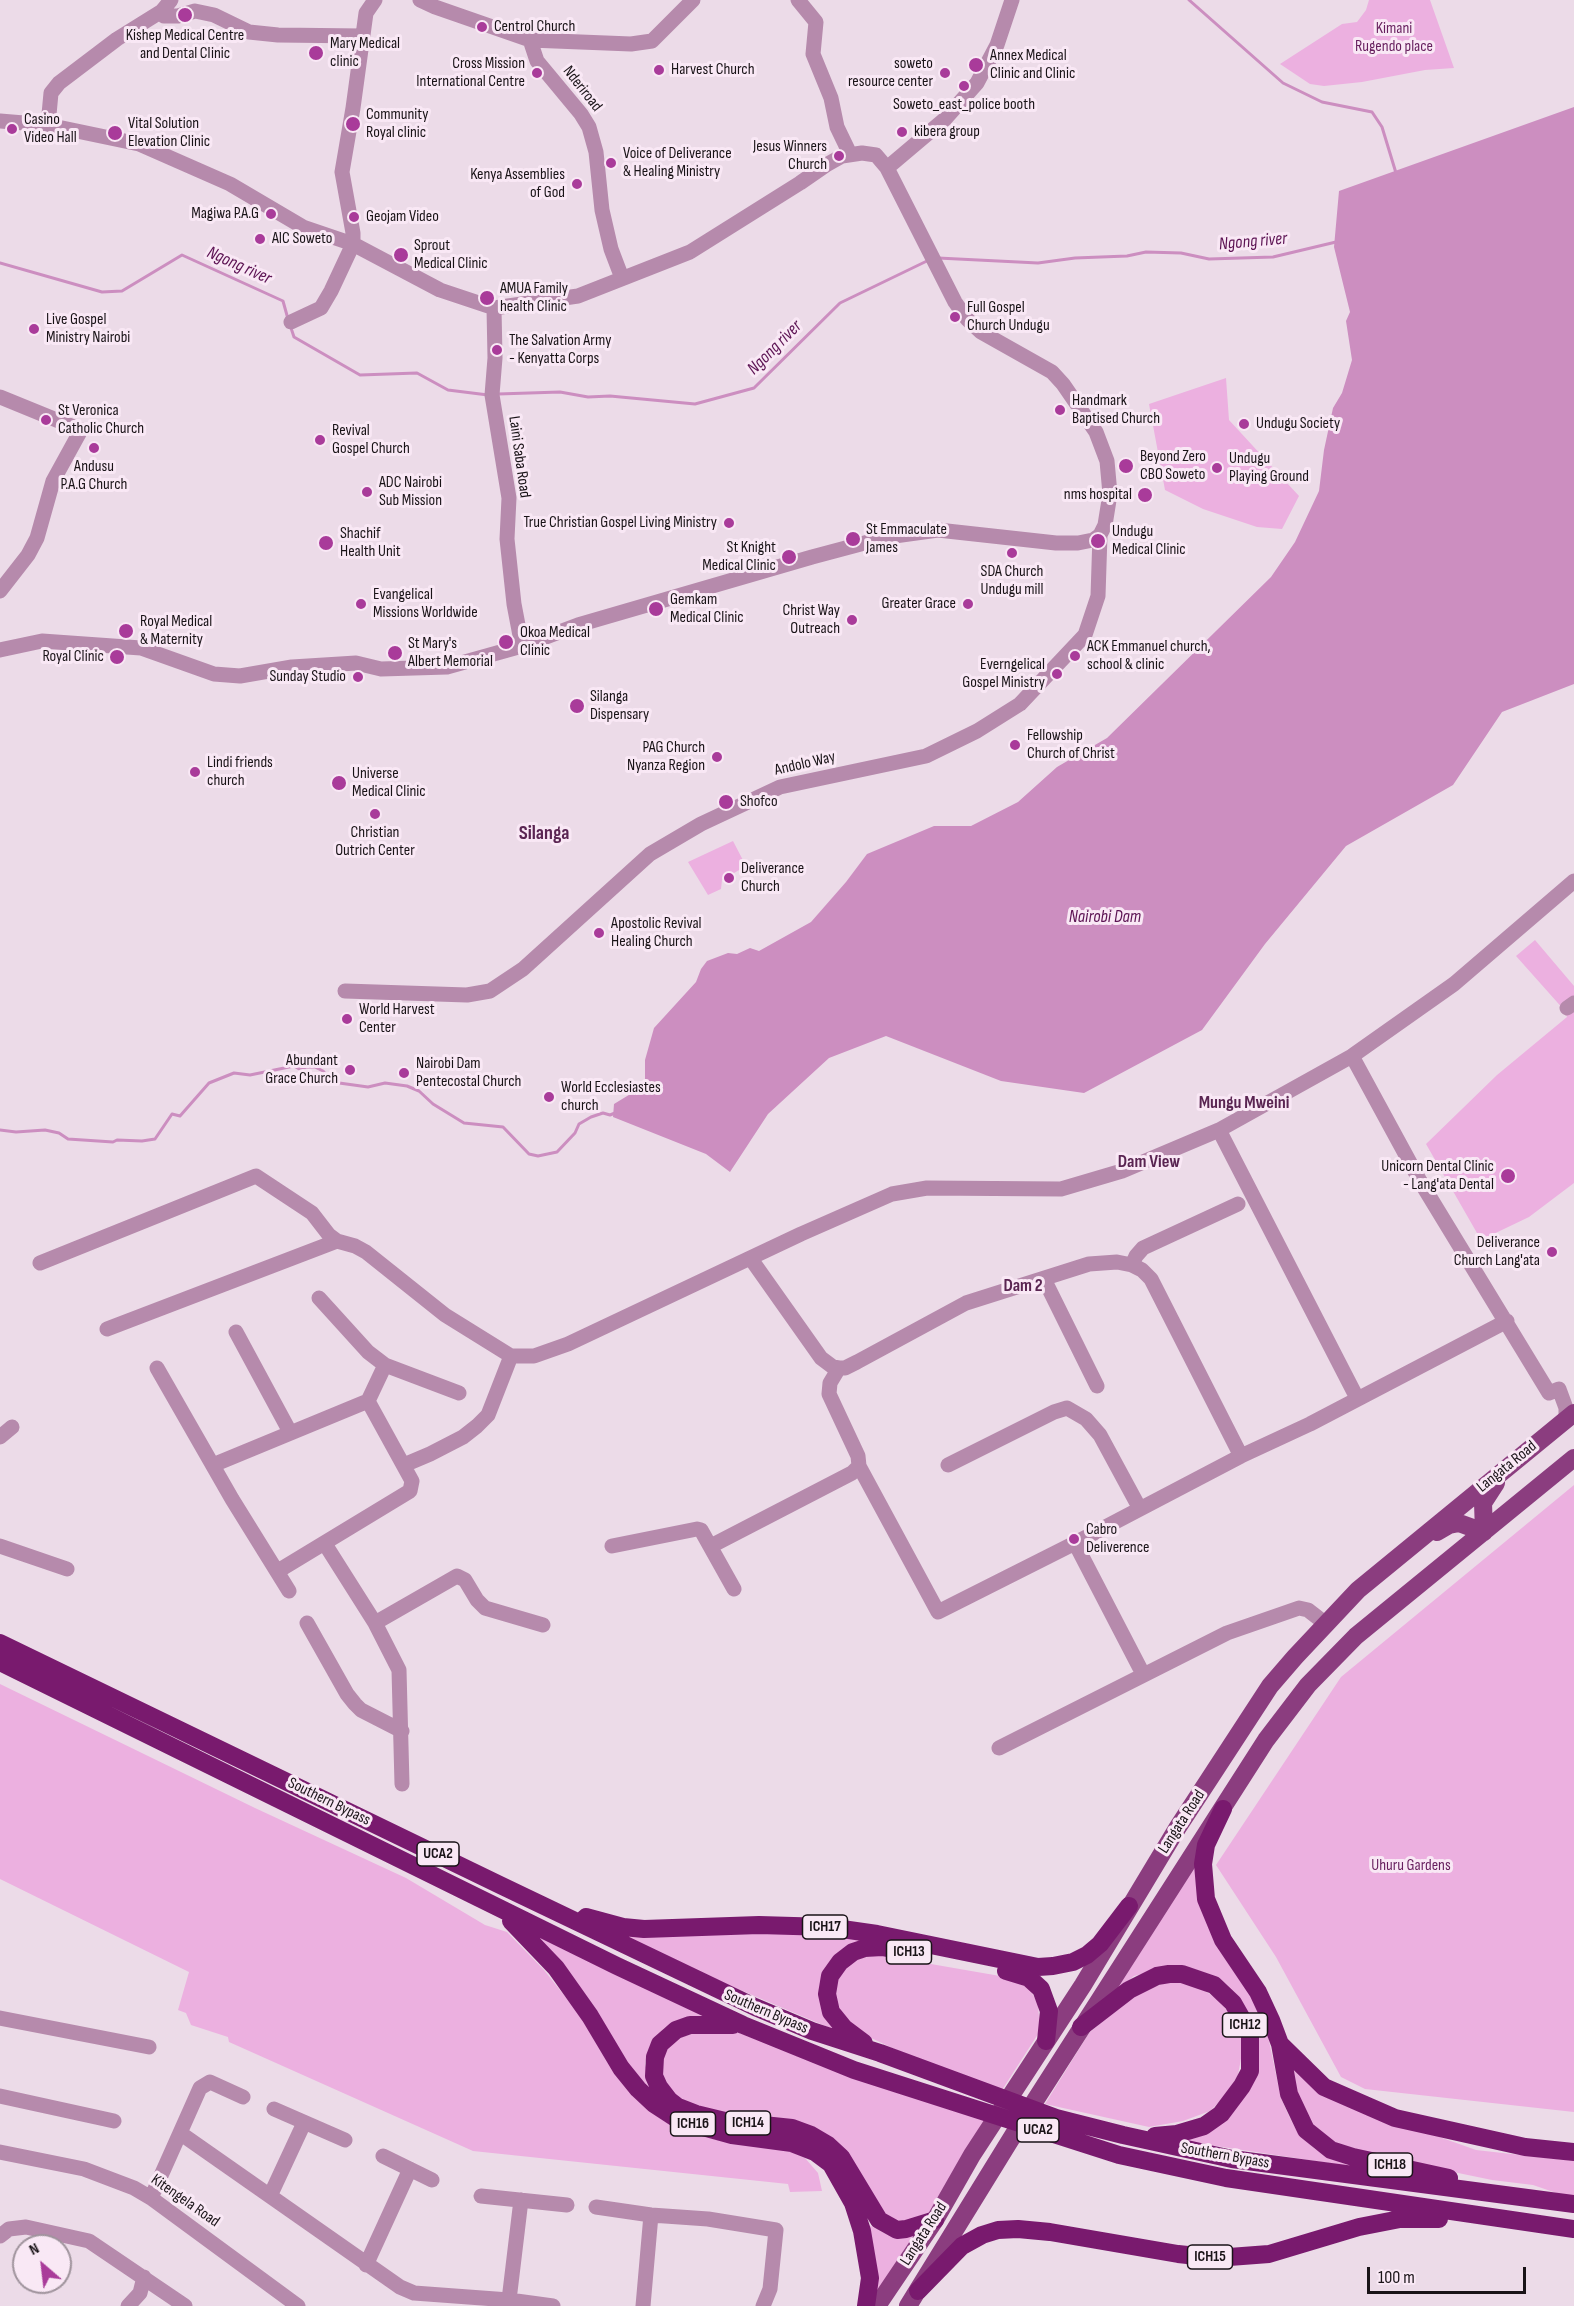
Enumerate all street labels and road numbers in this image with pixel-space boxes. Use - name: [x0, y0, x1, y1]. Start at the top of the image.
- street label: Nderiroad: [558, 62, 606, 116]
- street label: Laini Saba Road: [504, 415, 534, 499]
- street label: Andolo Way: [773, 748, 837, 780]
- street label: Langata Road: [1473, 1437, 1541, 1497]
- street label: Southern Bypass: [285, 1774, 373, 1830]
- street label: Langata Road: [1154, 1787, 1210, 1857]
- road number: UCA2: [417, 1842, 459, 1866]
- road number: ICH17: [802, 1915, 848, 1939]
- road number: ICH13: [886, 1940, 932, 1964]
- street label: Southern Bypass: [721, 1986, 811, 2038]
- road number: ICH12: [1222, 2013, 1268, 2037]
- road number: ICH14: [726, 2111, 771, 2135]
- road number: ICH16: [670, 2112, 716, 2136]
- road number: UCA2: [1017, 2118, 1059, 2142]
- street label: Southern Bypass: [1179, 2139, 1271, 2173]
- road number: ICH18: [1368, 2153, 1412, 2177]
- street label: Kitengela Road: [147, 2170, 223, 2232]
- street label: Langata Road: [896, 2199, 952, 2269]
- road number: ICH15: [1188, 2245, 1232, 2269]

